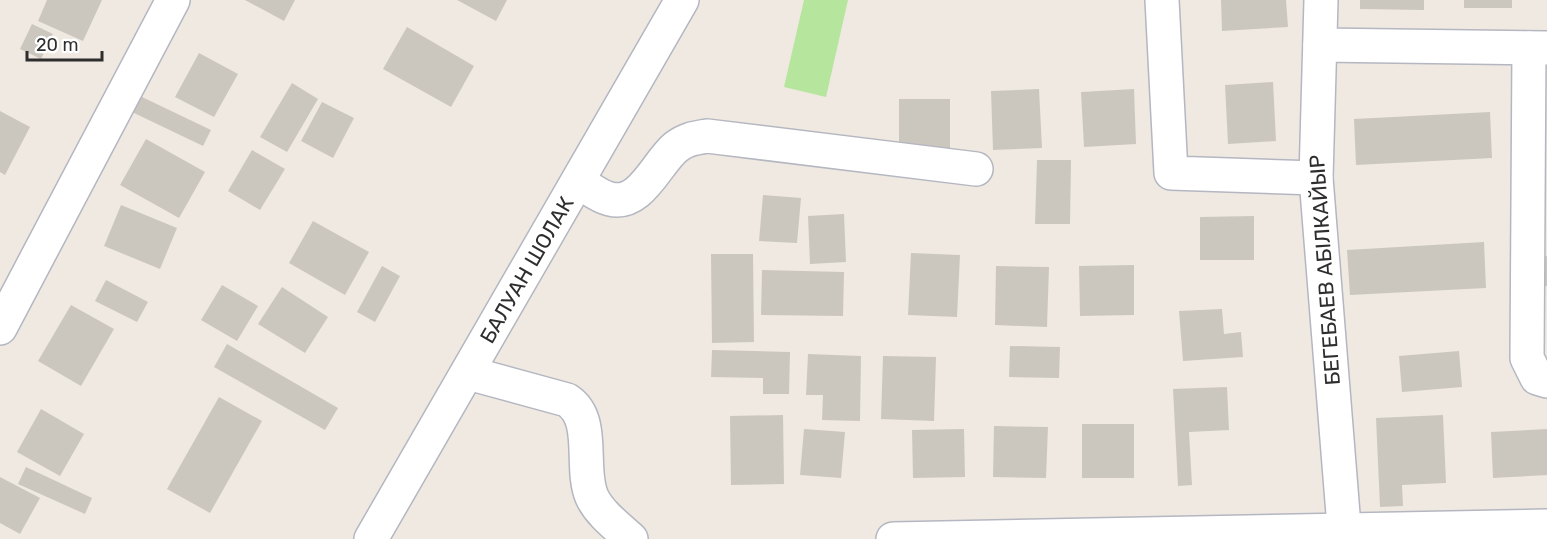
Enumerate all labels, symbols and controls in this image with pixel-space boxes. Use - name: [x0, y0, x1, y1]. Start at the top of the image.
- scale bar: [27, 24, 102, 62]
- text: 20 m: [36, 34, 78, 56]
- street label: БЕГЕБАЕВ АБІЛКАЙЫР: [1304, 154, 1345, 386]
- street label: БАЛУАН ШОЛАК: [474, 192, 579, 348]

